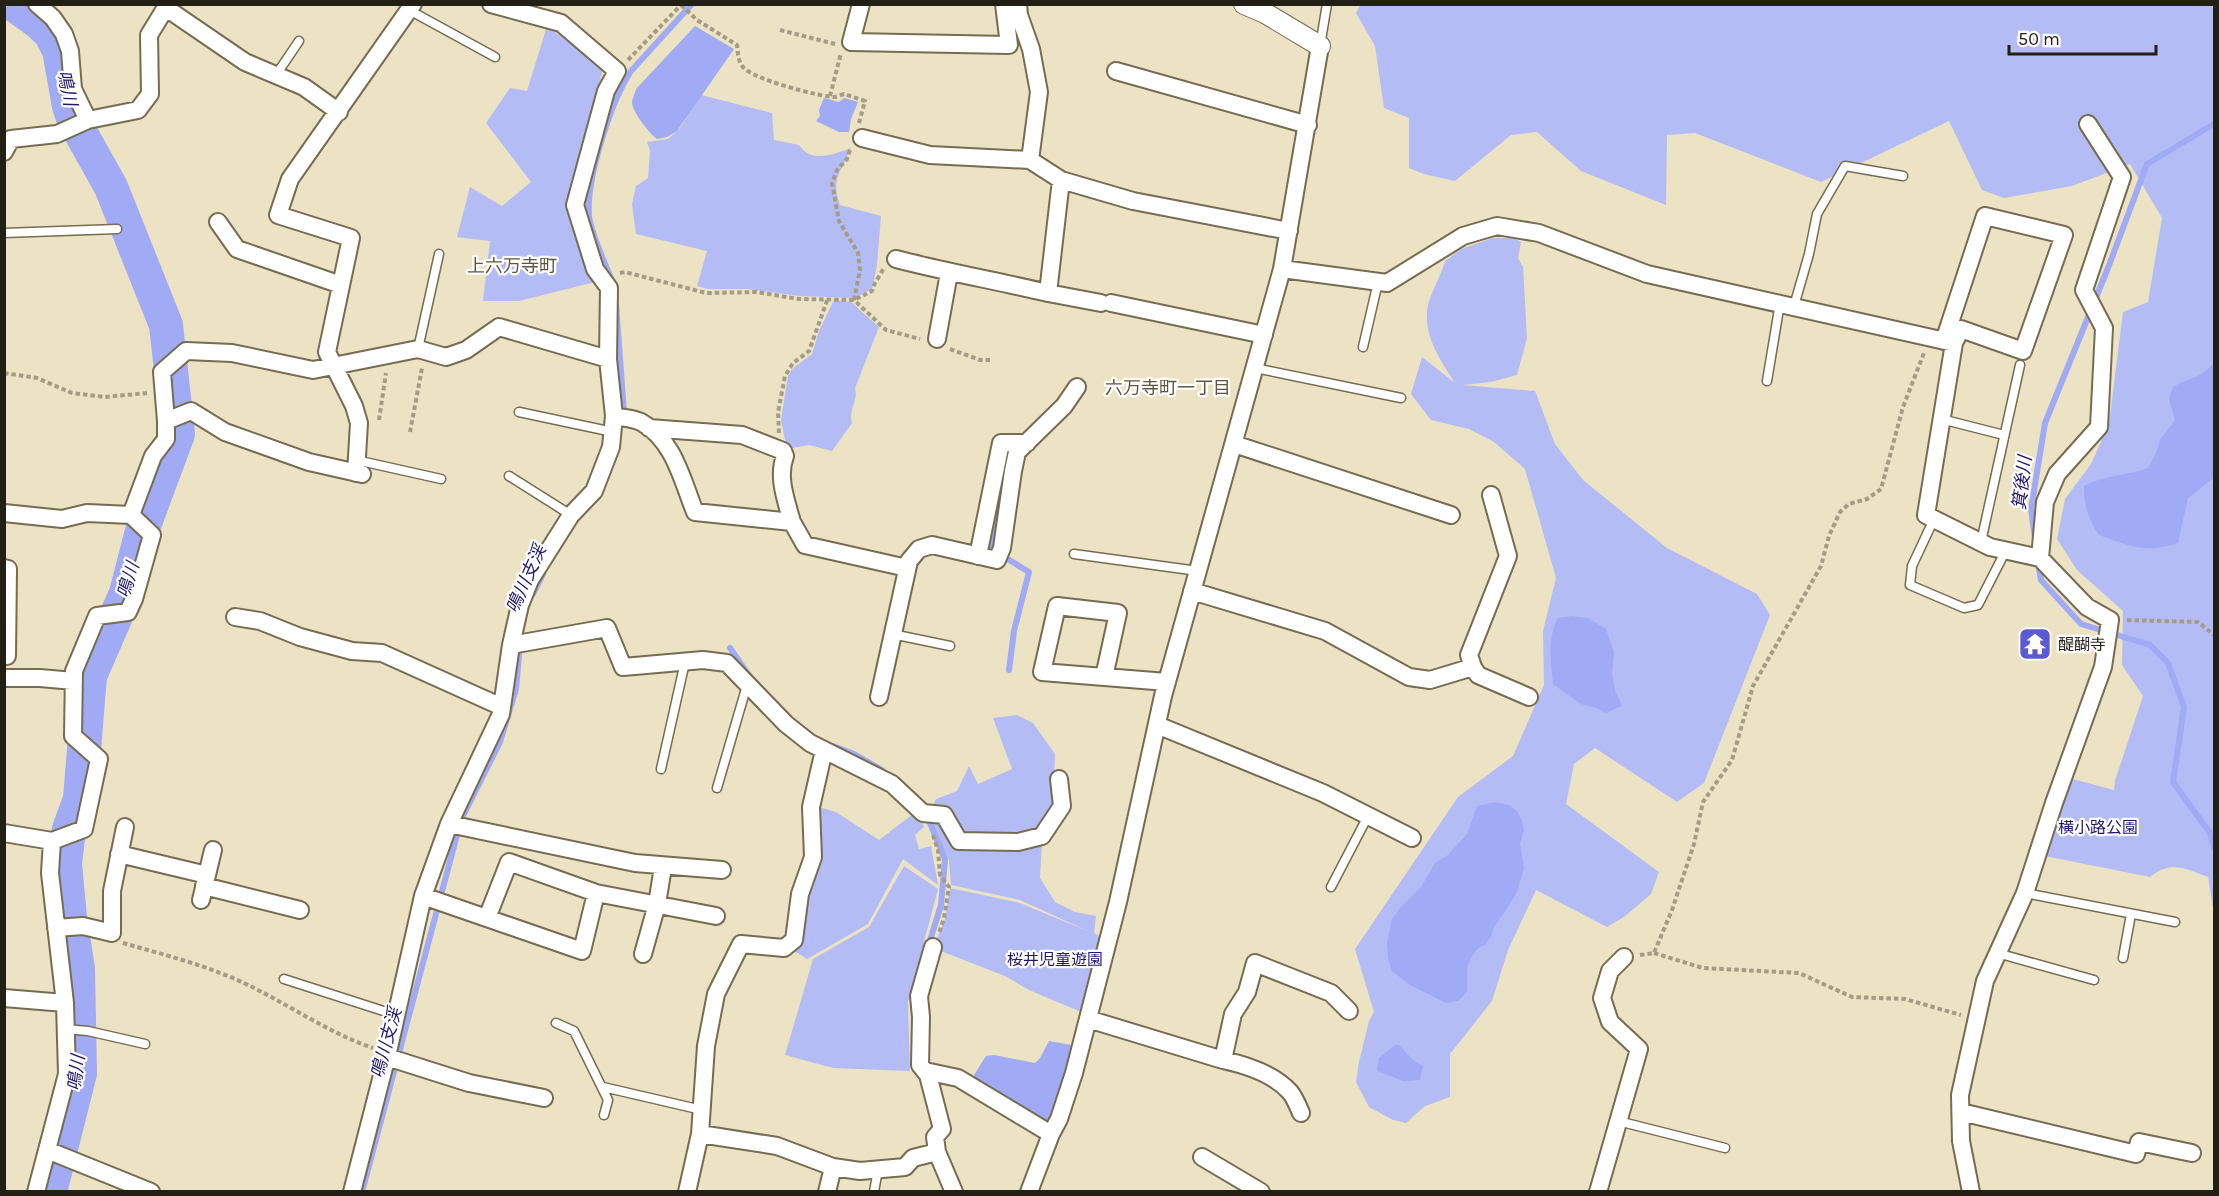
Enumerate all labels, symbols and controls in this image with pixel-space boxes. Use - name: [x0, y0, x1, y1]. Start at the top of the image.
- scale bar: [2009, 18, 2156, 56]
- text: 50 m: [2018, 28, 2060, 50]
- water label: 鳴川: [52, 68, 82, 110]
- district label: 上六万寺町: [467, 255, 557, 277]
- district label: 六万寺町一丁目: [1105, 377, 1231, 399]
- water label: 箕後川: [2008, 453, 2036, 511]
- water label: 鳴川支渓: [501, 540, 552, 616]
- water label: 鳴川: [112, 558, 144, 600]
- temple icon: 醍醐寺: [2017, 626, 2053, 662]
- place label: 醍醐寺: [2058, 635, 2106, 654]
- park label: 横小路公園: [2058, 818, 2138, 837]
- park label: 桜井児童遊園: [1007, 950, 1103, 969]
- water label: 鳴川支渓: [366, 1003, 406, 1081]
- water label: 鳴川: [63, 1052, 89, 1092]

